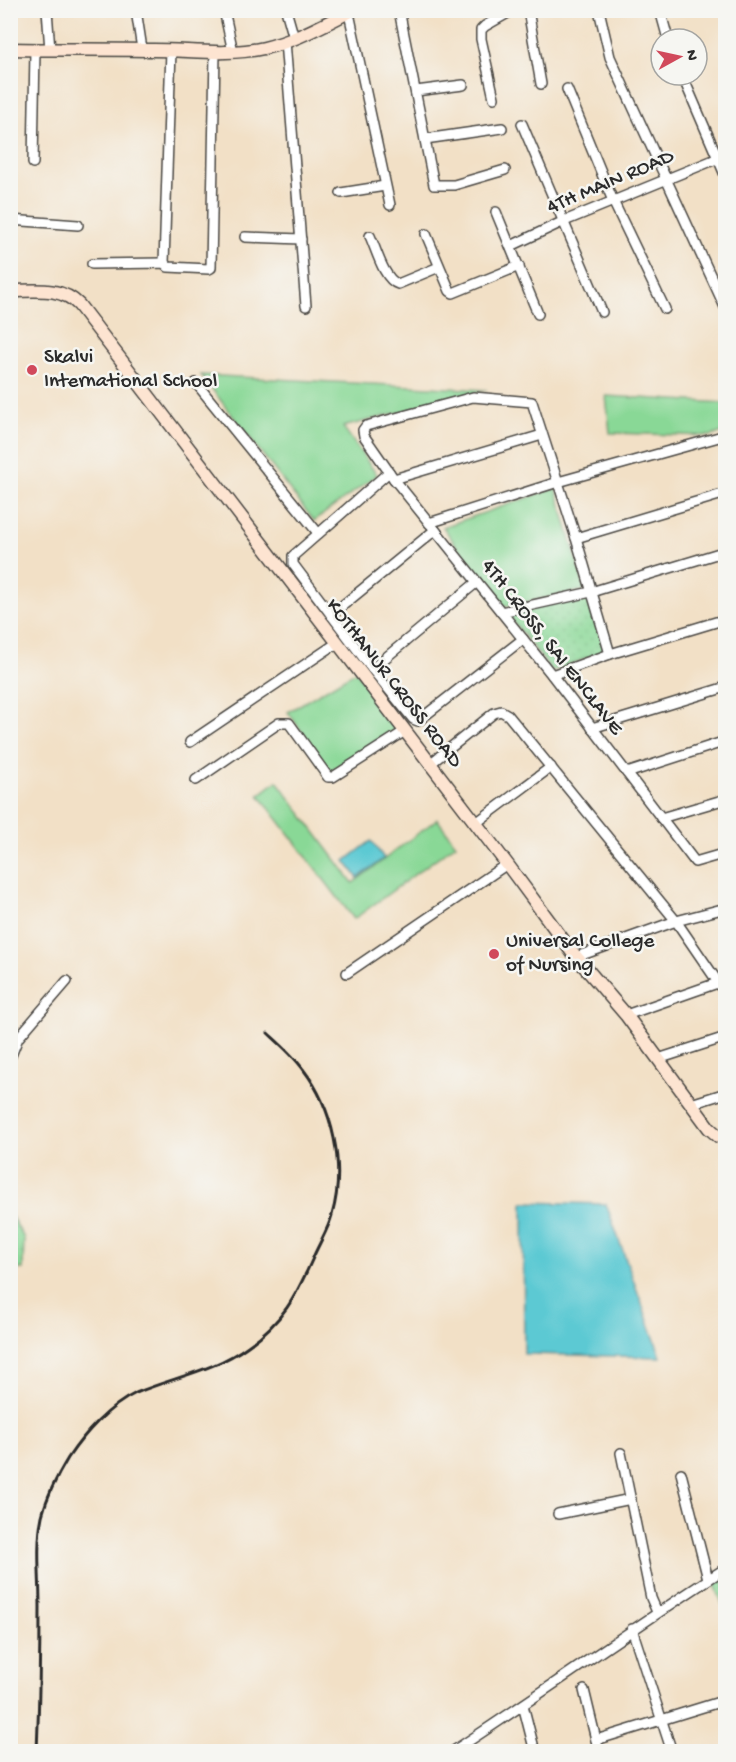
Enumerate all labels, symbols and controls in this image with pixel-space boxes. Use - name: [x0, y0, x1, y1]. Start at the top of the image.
- north arrow: [649, 27, 709, 87]
- text: N: [680, 49, 701, 62]
- street label: 4TH MAIN ROAD: [544, 145, 678, 221]
- place label: Skalvi International School: [44, 346, 217, 395]
- marker: Skalvi International School: [25, 363, 39, 377]
- street label: 4TH CROSS, SAI ENCLAVE: [475, 555, 628, 742]
- street label: KOTHANUR CROSS ROAD: [319, 594, 467, 774]
- place label: Universal College of Nursing: [506, 930, 655, 979]
- marker: Universal College of Nursing: [487, 947, 501, 961]

